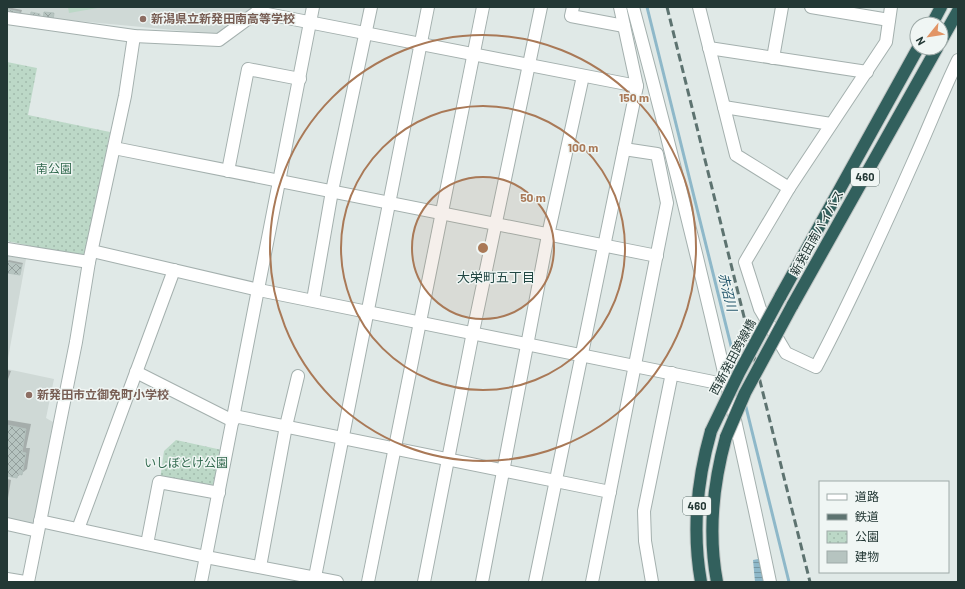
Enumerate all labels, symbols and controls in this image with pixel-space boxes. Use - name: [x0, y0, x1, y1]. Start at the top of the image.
- place label: 新潟県立新発田南高等学校: [151, 11, 295, 25]
- marker: 新潟県立新発田南高等学校: [138, 14, 148, 24]
- north arrow: [909, 16, 949, 56]
- text: N: [912, 35, 927, 48]
- text: 150 m: [619, 90, 649, 104]
- text: 100 m: [568, 140, 598, 154]
- park label: 南公園: [36, 161, 72, 175]
- road number: 460: [851, 168, 879, 186]
- street label: 新発田南バイパス: [787, 187, 845, 278]
- text: 50 m: [520, 190, 546, 204]
- centre of rings: [476, 241, 490, 255]
- district label: 大栄町五丁目: [457, 269, 535, 285]
- water label: 赤沼川: [716, 271, 741, 315]
- street label: 西新発田跨線橋: [706, 316, 758, 397]
- place label: 新発田市立御免町小学校: [37, 387, 169, 401]
- marker: 新発田市立御免町小学校: [24, 390, 34, 400]
- park label: いしぼとけ公園: [144, 455, 228, 469]
- legend: [819, 481, 949, 573]
- text: 道路: [855, 489, 879, 503]
- road number: 460: [683, 497, 711, 515]
- text: 鉄道: [855, 509, 879, 523]
- text: 公園: [855, 529, 879, 543]
- text: 建物: [855, 549, 879, 563]

